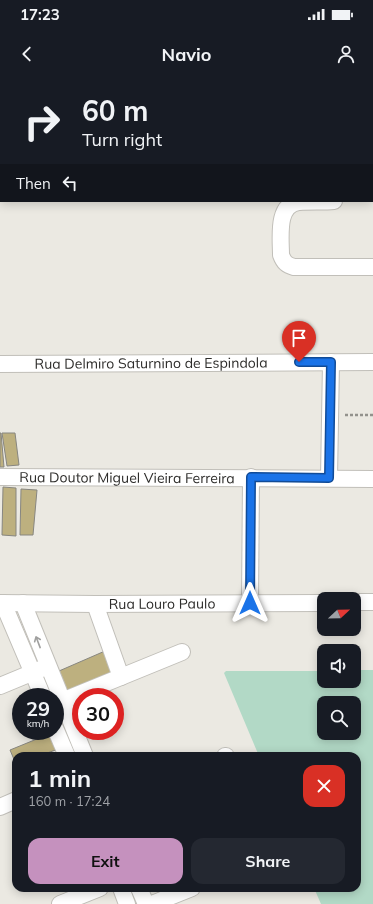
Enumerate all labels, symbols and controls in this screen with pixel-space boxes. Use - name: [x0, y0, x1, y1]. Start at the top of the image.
- text: 17:23: [20, 5, 60, 24]
- icon: back: [16, 43, 38, 65]
- text: Navio: [162, 43, 211, 66]
- icon: person: [335, 43, 357, 65]
- text: 60 m: [82, 93, 148, 128]
- icon: right: [16, 96, 68, 148]
- text: Turn right: [82, 128, 162, 151]
- icon: left: [59, 172, 81, 194]
- text: Then: [16, 174, 51, 193]
- pin: [282, 321, 316, 362]
- icon: arrive: [288, 327, 310, 349]
- street label: Rua Delmiro Saturnino de Espindola: [34, 354, 268, 373]
- street label: Rua Doutor Miguel Vieira Ferreira: [19, 468, 235, 487]
- position arrow: [229, 582, 271, 624]
- north arrow: [317, 592, 361, 636]
- map controls: [317, 592, 361, 740]
- street label: Rua Louro Paulo: [109, 594, 215, 613]
- one-way arrow: [34, 637, 42, 649]
- button: sound: [317, 644, 361, 688]
- speed limit sign: 30: [72, 688, 124, 740]
- text: 29: [26, 696, 50, 721]
- button: search: [317, 696, 361, 740]
- text: km/h: [27, 717, 49, 730]
- text: 1 min: [28, 763, 91, 793]
- button: close: [303, 765, 345, 807]
- text: 160 m · 17:24: [28, 793, 110, 809]
- button: Exit: [28, 838, 183, 884]
- button: Share: [191, 838, 345, 884]

